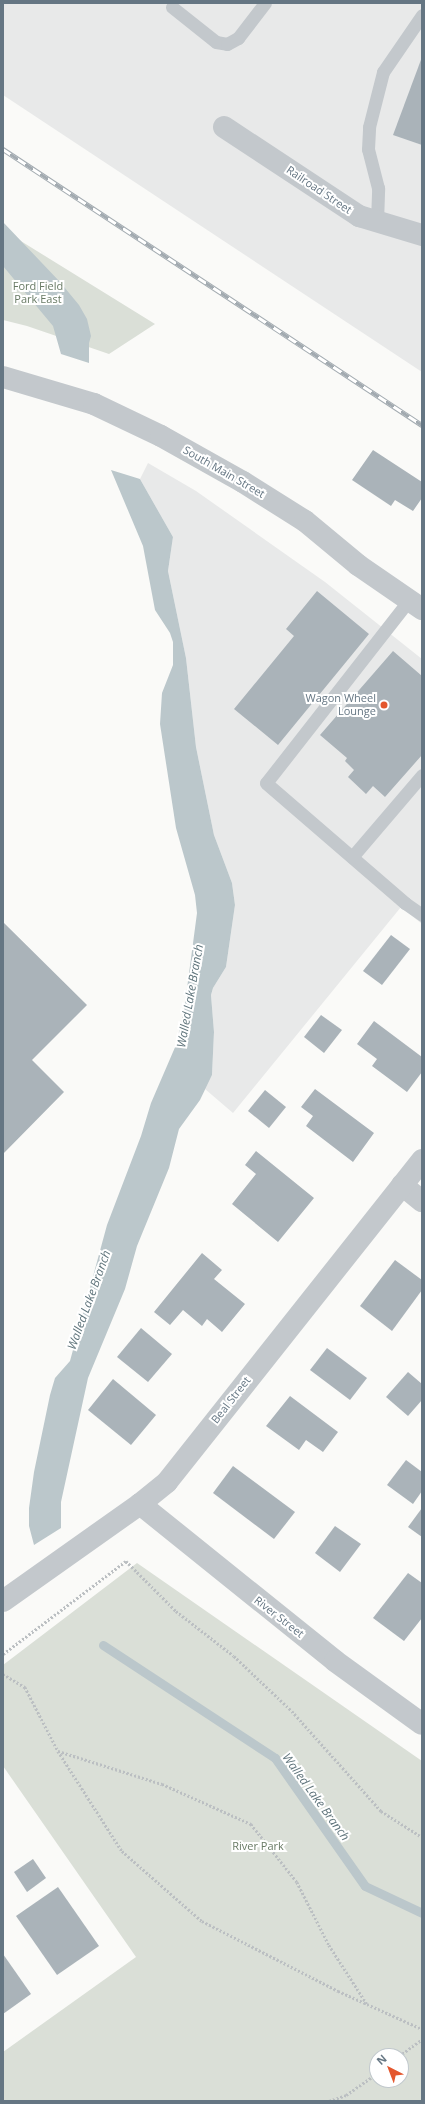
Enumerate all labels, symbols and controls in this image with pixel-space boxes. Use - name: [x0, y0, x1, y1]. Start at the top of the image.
- street label: Railroad Street: [284, 163, 354, 217]
- park label: Ford Field Park East: [13, 280, 63, 306]
- street label: South Main Street: [181, 443, 267, 501]
- place label: Wagon Wheel Lounge: [306, 692, 376, 718]
- marker: Wagon Wheel Lounge: [379, 700, 389, 710]
- water label: Walled Lake Branch: [174, 943, 206, 1049]
- water label: Walled Lake Branch: [64, 1248, 114, 1352]
- street label: Beal Street: [209, 1374, 253, 1426]
- street label: River Street: [252, 1594, 306, 1640]
- water label: Walled Lake Branch: [279, 1750, 353, 1844]
- park label: River Park: [232, 1839, 284, 1853]
- north arrow: [369, 2048, 409, 2088]
- text: N: [373, 2051, 390, 2068]

